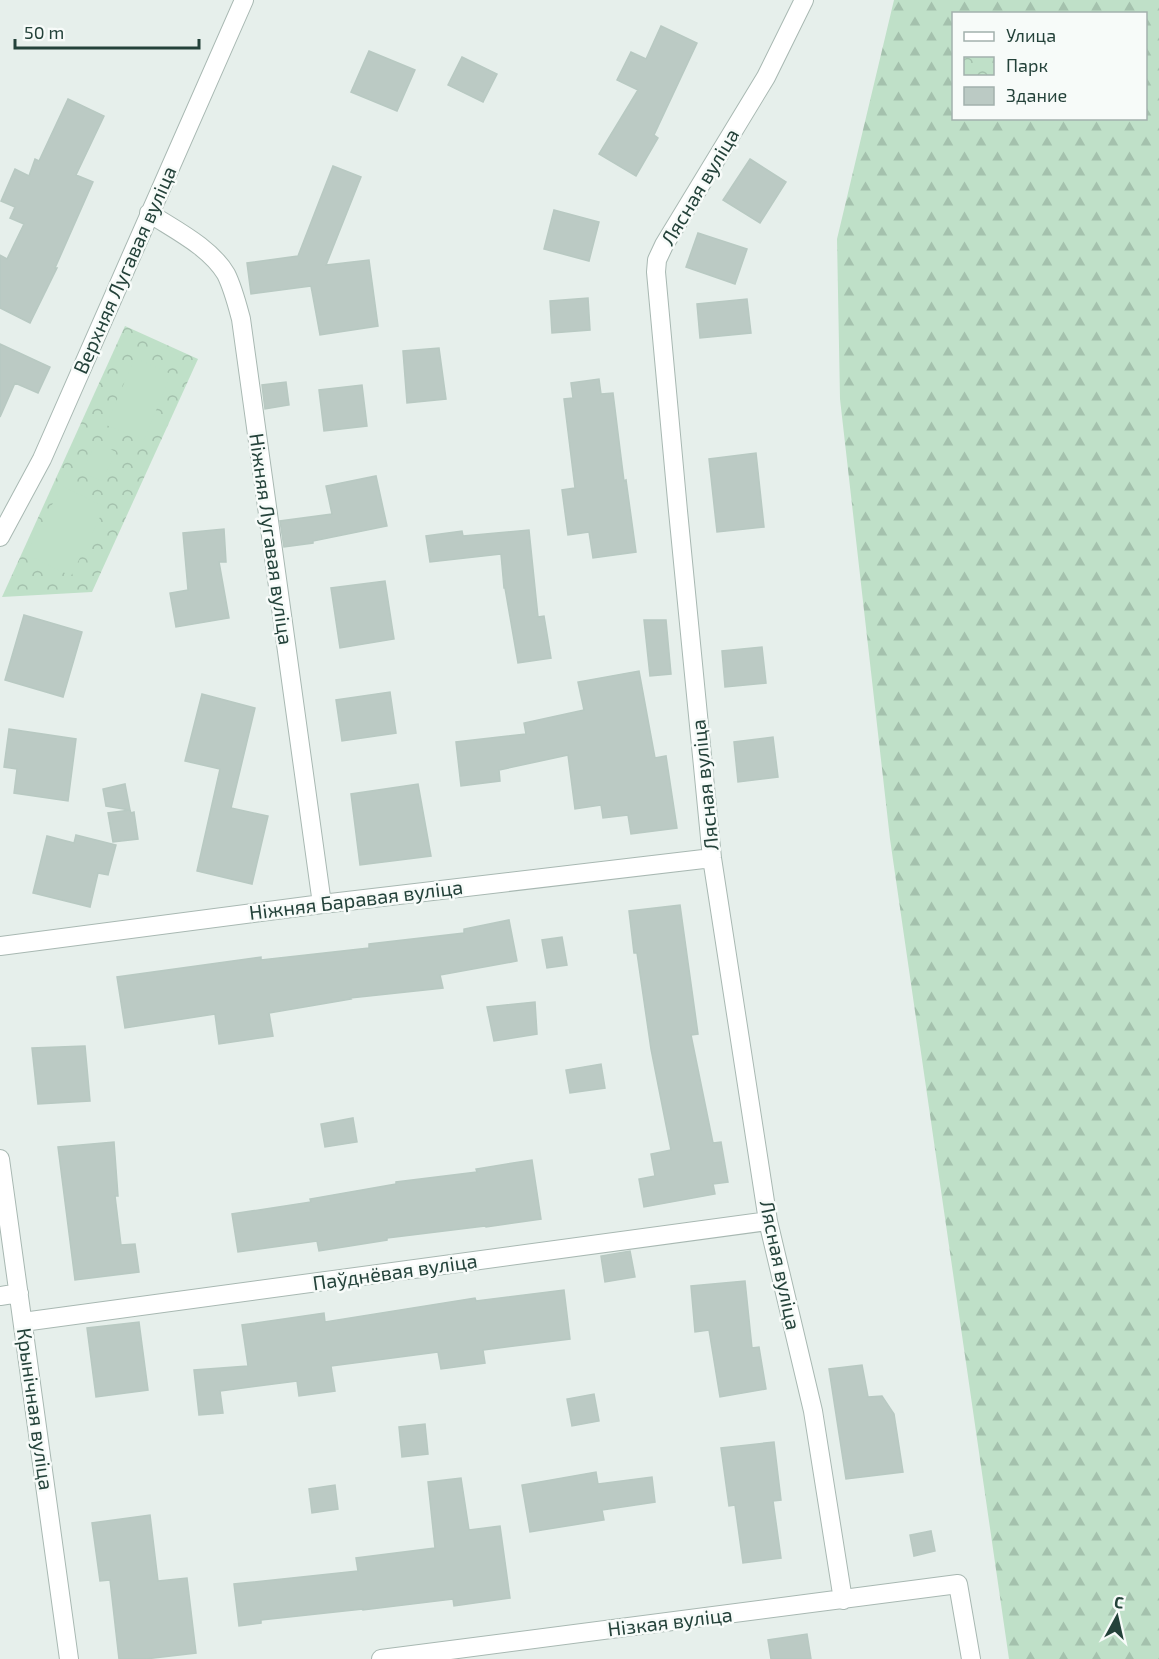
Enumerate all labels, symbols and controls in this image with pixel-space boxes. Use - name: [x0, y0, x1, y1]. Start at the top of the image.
- scale bar: [15, 12, 200, 50]
- legend: [952, 12, 1147, 120]
- text: 50 m: [24, 21, 64, 43]
- text: Улица: [1006, 24, 1056, 46]
- text: Парк: [1006, 54, 1048, 76]
- text: Здание: [1006, 84, 1067, 106]
- street label: Лясная вуліца: [655, 124, 744, 250]
- street label: Верхняя Лугавая вуліца: [67, 162, 182, 378]
- street label: Ніжняя Лугавая вуліца: [244, 431, 299, 646]
- street label: Лясная вуліца: [685, 718, 724, 852]
- street label: Ніжняя Баравая вуліца: [248, 874, 464, 925]
- street label: Лясная вуліца: [755, 1198, 806, 1332]
- street label: Паўднёвая вуліца: [311, 1248, 479, 1295]
- street label: Крынічная вуліца: [12, 1326, 59, 1492]
- north arrow: [1087, 1587, 1147, 1647]
- text: С: [1113, 1592, 1125, 1612]
- street label: Нізкая вуліца: [606, 1601, 734, 1642]

